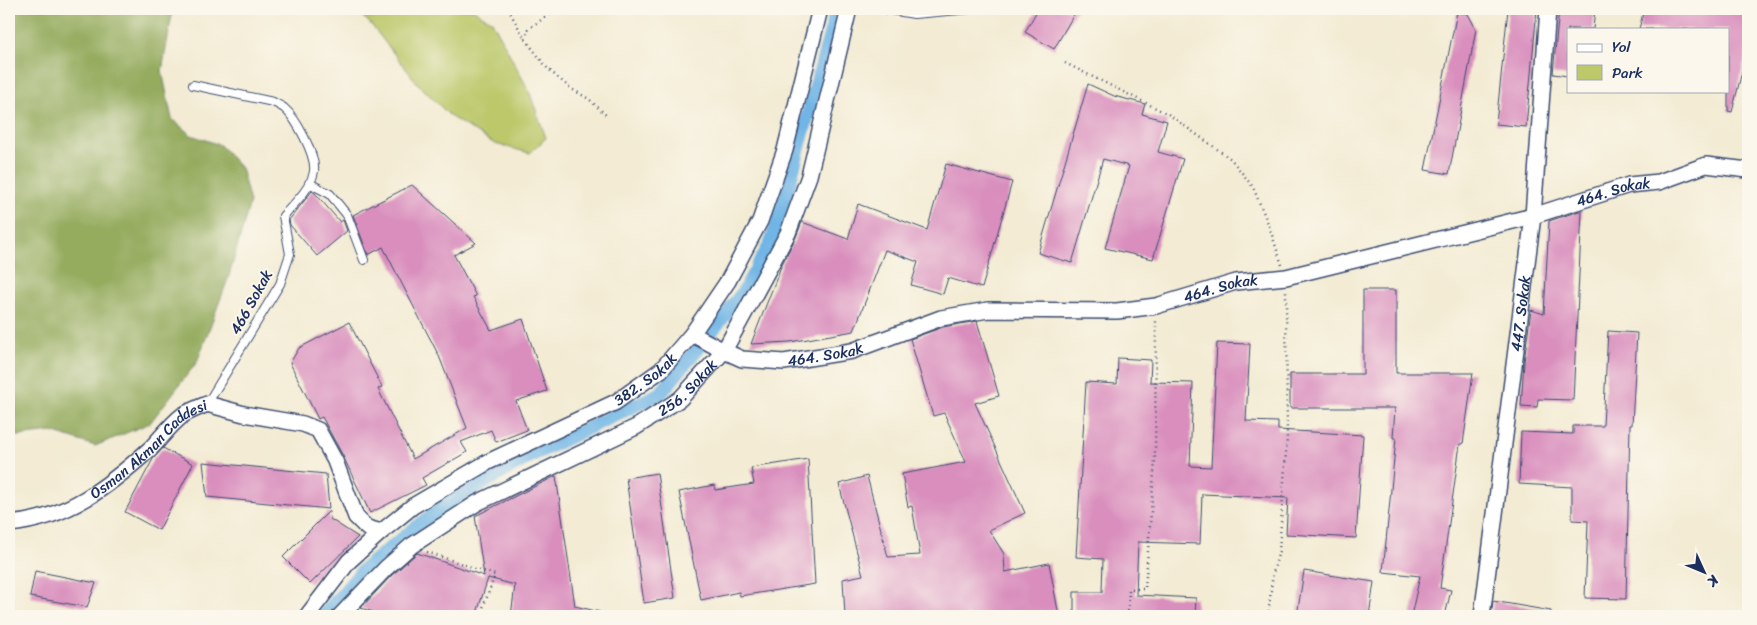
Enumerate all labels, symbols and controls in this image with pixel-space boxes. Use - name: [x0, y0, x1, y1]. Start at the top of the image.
- legend: [1567, 28, 1730, 92]
- text: Yol: [1612, 34, 1631, 60]
- text: Park: [1612, 60, 1643, 86]
- street label: 464. Sokak: [1573, 170, 1651, 214]
- street label: 466 Sokak: [222, 265, 280, 339]
- street label: 464. Sokak: [1180, 267, 1259, 310]
- street label: 447. Sokak: [1503, 274, 1538, 353]
- street label: 464. Sokak: [786, 335, 867, 374]
- street label: 382. Sokak: [608, 347, 683, 413]
- street label: 256. Sokak: [652, 353, 724, 423]
- street label: Osman Akman Caddesi: [84, 392, 212, 506]
- north arrow: [1680, 548, 1730, 598]
- text: K: [1700, 568, 1726, 593]

